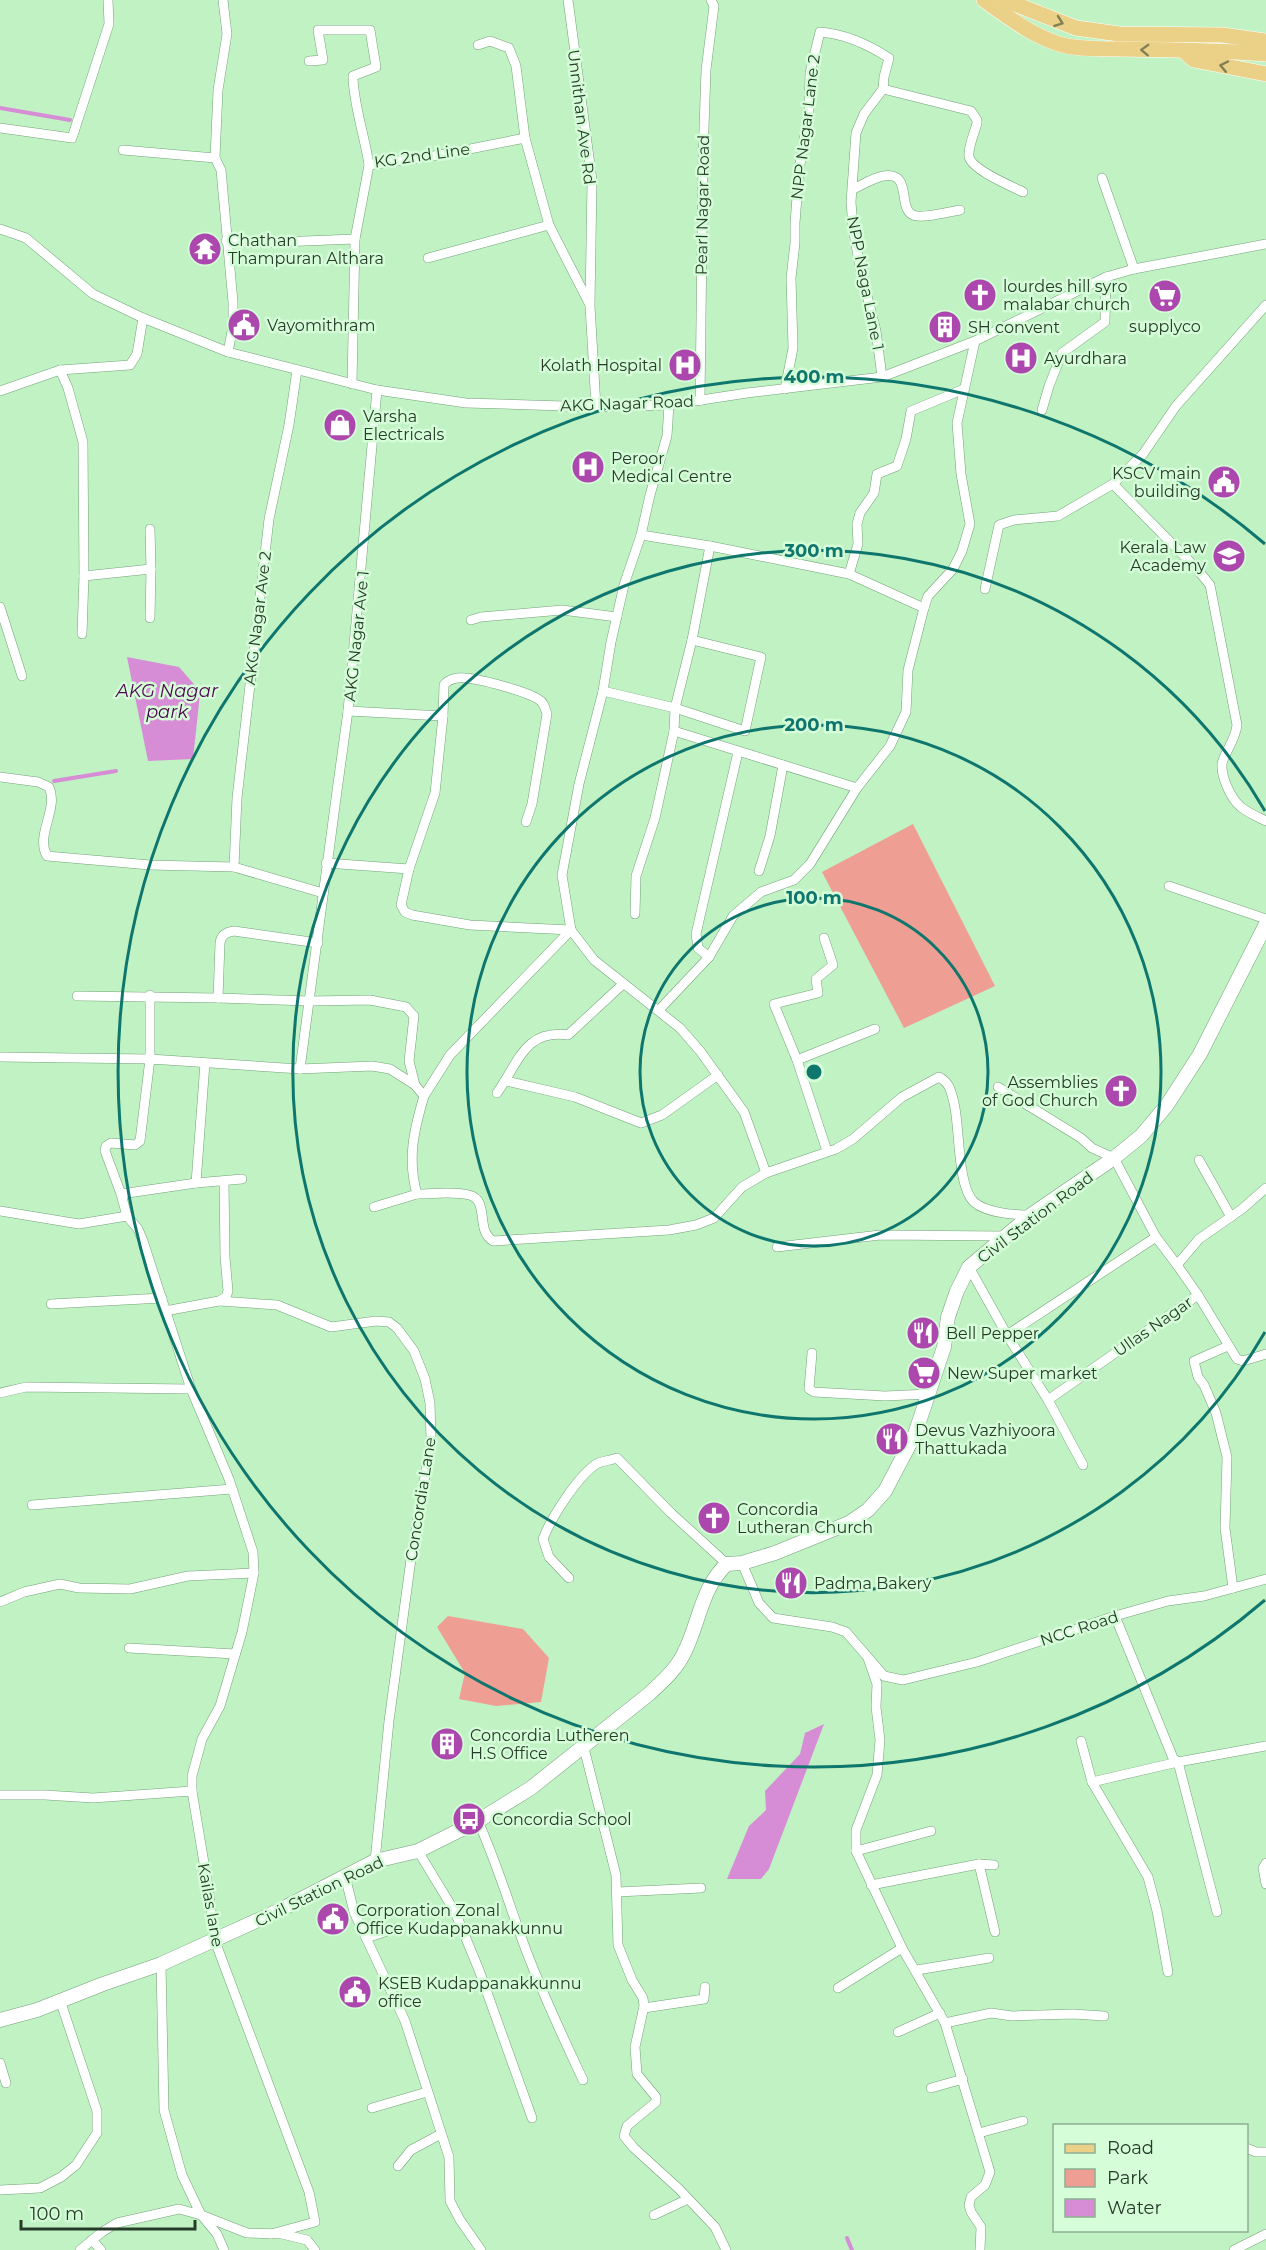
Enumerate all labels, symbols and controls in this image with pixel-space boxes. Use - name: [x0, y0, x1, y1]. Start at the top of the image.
- one-way arrow: [1054, 15, 1064, 28]
- one-way arrow: [1140, 43, 1149, 56]
- street label: Unnithan Ave Rd: [564, 48, 599, 186]
- street label: NPP Nagar Lane 2: [787, 53, 824, 201]
- one-way arrow: [1219, 60, 1229, 73]
- street label: Pearl Nagar Road: [692, 135, 713, 275]
- street label: KG 2nd Line: [373, 139, 471, 172]
- street label: NPP Naga Lane 1: [843, 214, 888, 352]
- temple icon: Chathan Thampuran Althara: [187, 231, 223, 267]
- place label: Chathan Thampuran Althara: [228, 231, 384, 268]
- church icon: lourdes hill syro malabar church: [962, 277, 998, 313]
- place label: lourdes hill syro malabar church: [1003, 277, 1130, 314]
- supermarket icon: supplyco: [1147, 278, 1183, 314]
- public building icon: Vayomithram: [226, 307, 262, 343]
- building icon: SH convent: [927, 309, 963, 345]
- place label: Vayomithram: [267, 316, 376, 335]
- place label: supplyco: [1129, 317, 1201, 336]
- place label: SH convent: [968, 318, 1061, 337]
- hospital icon: Ayurdhara: [1003, 340, 1039, 376]
- hospital icon: Kolath Hospital: [667, 347, 703, 383]
- place label: Ayurdhara: [1044, 349, 1127, 368]
- place label: Kolath Hospital: [540, 356, 662, 375]
- text: 400 m: [784, 366, 844, 388]
- street label: AKG Nagar Road: [560, 392, 694, 415]
- shop icon: Varsha Electricals: [322, 407, 358, 443]
- place label: Varsha Electricals: [363, 407, 445, 444]
- hospital icon: Peroor Medical Centre: [570, 449, 606, 485]
- place label: Peroor Medical Centre: [611, 449, 732, 486]
- place label: KSCV main building: [1112, 464, 1201, 501]
- public building icon: KSCV main building: [1206, 464, 1242, 500]
- place label: Kerala Law Academy: [1119, 538, 1206, 575]
- school or university icon: Kerala Law Academy: [1211, 538, 1247, 574]
- text: 300 m: [783, 540, 844, 562]
- street label: AKG Nagar Ave 2: [240, 550, 275, 686]
- street label: AKG Nagar Ave 1: [340, 570, 373, 702]
- water label: AKG Nagar park: [115, 680, 219, 723]
- text: 200 m: [784, 714, 844, 736]
- text: 100 m: [786, 887, 842, 909]
- centre of rings: [804, 1062, 824, 1082]
- place label: Assemblies of God Church: [982, 1073, 1098, 1110]
- church icon: Assemblies of God Church: [1103, 1073, 1139, 1109]
- street label: Civil Station Road: [974, 1168, 1097, 1267]
- street label: Ullas Nagar: [1110, 1292, 1196, 1361]
- restaurant icon: Bell Pepper: [905, 1315, 941, 1351]
- place label: Bell Pepper: [946, 1324, 1039, 1343]
- supermarket icon: New Super market: [906, 1355, 942, 1391]
- place label: New Super market: [947, 1364, 1098, 1383]
- restaurant icon: Devus Vazhiyoora Thattukada: [874, 1421, 910, 1457]
- place label: Devus Vazhiyoora Thattukada: [915, 1421, 1056, 1458]
- street label: Concordia Lane: [401, 1436, 440, 1562]
- church icon: Concordia Lutheran Church: [696, 1500, 732, 1536]
- place label: Concordia Lutheran Church: [737, 1500, 873, 1537]
- restaurant icon: Padma Bakery: [773, 1565, 809, 1601]
- place label: Padma Bakery: [814, 1574, 932, 1593]
- street label: NCC Road: [1038, 1607, 1121, 1650]
- building icon: Concordia Lutheren H.S Office: [429, 1726, 465, 1762]
- place label: Concordia Lutheren H.S Office: [470, 1726, 629, 1763]
- bus stop icon: Concordia School: [451, 1801, 487, 1837]
- place label: Concordia School: [492, 1810, 632, 1829]
- street label: Civil Station Road: [252, 1852, 386, 1931]
- street label: Kailas lane: [194, 1862, 227, 1949]
- public building icon: Corporation Zonal Office Kudappanakkunnu: [315, 1901, 351, 1937]
- place label: Corporation Zonal Office Kudappanakkunnu: [356, 1901, 563, 1938]
- public building icon: KSEB Kudappanakkunnu office: [337, 1974, 373, 2010]
- place label: KSEB Kudappanakkunnu office: [378, 1974, 582, 2011]
- legend: [1053, 2124, 1248, 2232]
- text: Road: [1107, 2137, 1154, 2159]
- text: Park: [1107, 2167, 1148, 2189]
- scale bar: [21, 2193, 195, 2231]
- text: Water: [1107, 2197, 1162, 2219]
- text: 100 m: [30, 2203, 84, 2225]

